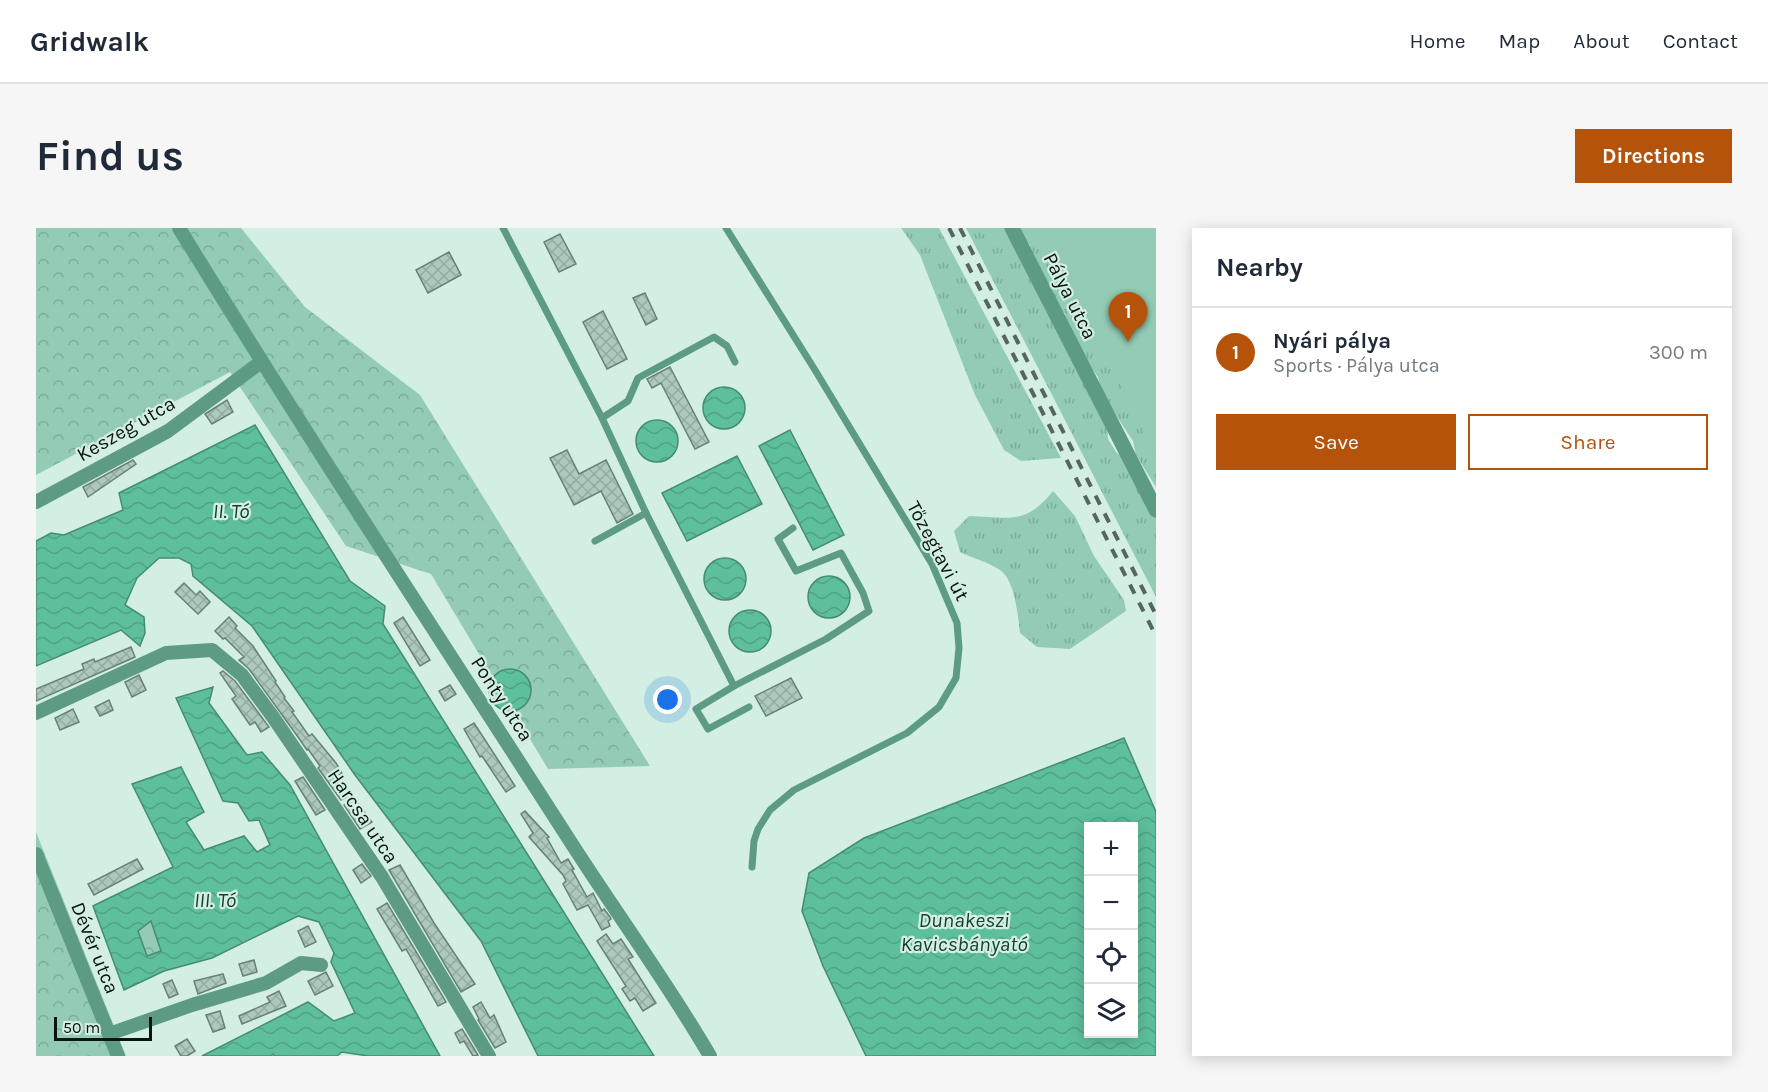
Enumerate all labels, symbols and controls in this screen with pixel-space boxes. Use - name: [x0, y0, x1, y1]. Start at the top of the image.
- text: Gridwalk: [30, 25, 149, 58]
- text: Home: [1410, 29, 1466, 53]
- text: Map: [1499, 29, 1540, 53]
- text: About: [1573, 29, 1630, 53]
- text: Contact: [1663, 29, 1738, 53]
- button: Directions: [1575, 129, 1732, 183]
- text: Find us: [36, 131, 184, 181]
- street label: Pálya utca: [1038, 249, 1102, 343]
- text: Nearby: [1216, 252, 1303, 283]
- pin: 1: [1108, 292, 1148, 342]
- text: Nyári pálya: [1273, 328, 1391, 354]
- text: 1: [1232, 341, 1239, 364]
- text: 300 m: [1649, 341, 1708, 364]
- text: Sports · Pálya utca: [1273, 354, 1440, 377]
- street label: Keszeg utca: [73, 392, 179, 466]
- button: Save: [1216, 414, 1456, 470]
- button: Share: [1468, 414, 1708, 470]
- street label: Tőzegtavi út: [902, 497, 974, 605]
- water label: II. Tó: [213, 499, 250, 523]
- street label: Ponty utca: [466, 652, 538, 746]
- your location: [653, 685, 682, 714]
- street label: Harcsa utca: [323, 764, 403, 868]
- map controls: [1084, 822, 1138, 1038]
- button: +: [1084, 822, 1138, 876]
- button: −: [1084, 876, 1138, 930]
- water label: III. Tó: [194, 888, 237, 912]
- street label: Dévér utca: [66, 899, 124, 997]
- water label: Dunakeszi Kavicsbányató: [900, 908, 1028, 956]
- button: locate: [1084, 930, 1138, 984]
- button: layers: [1084, 984, 1138, 1038]
- scale bar: [54, 1014, 152, 1042]
- text: 50 m: [63, 1018, 100, 1037]

